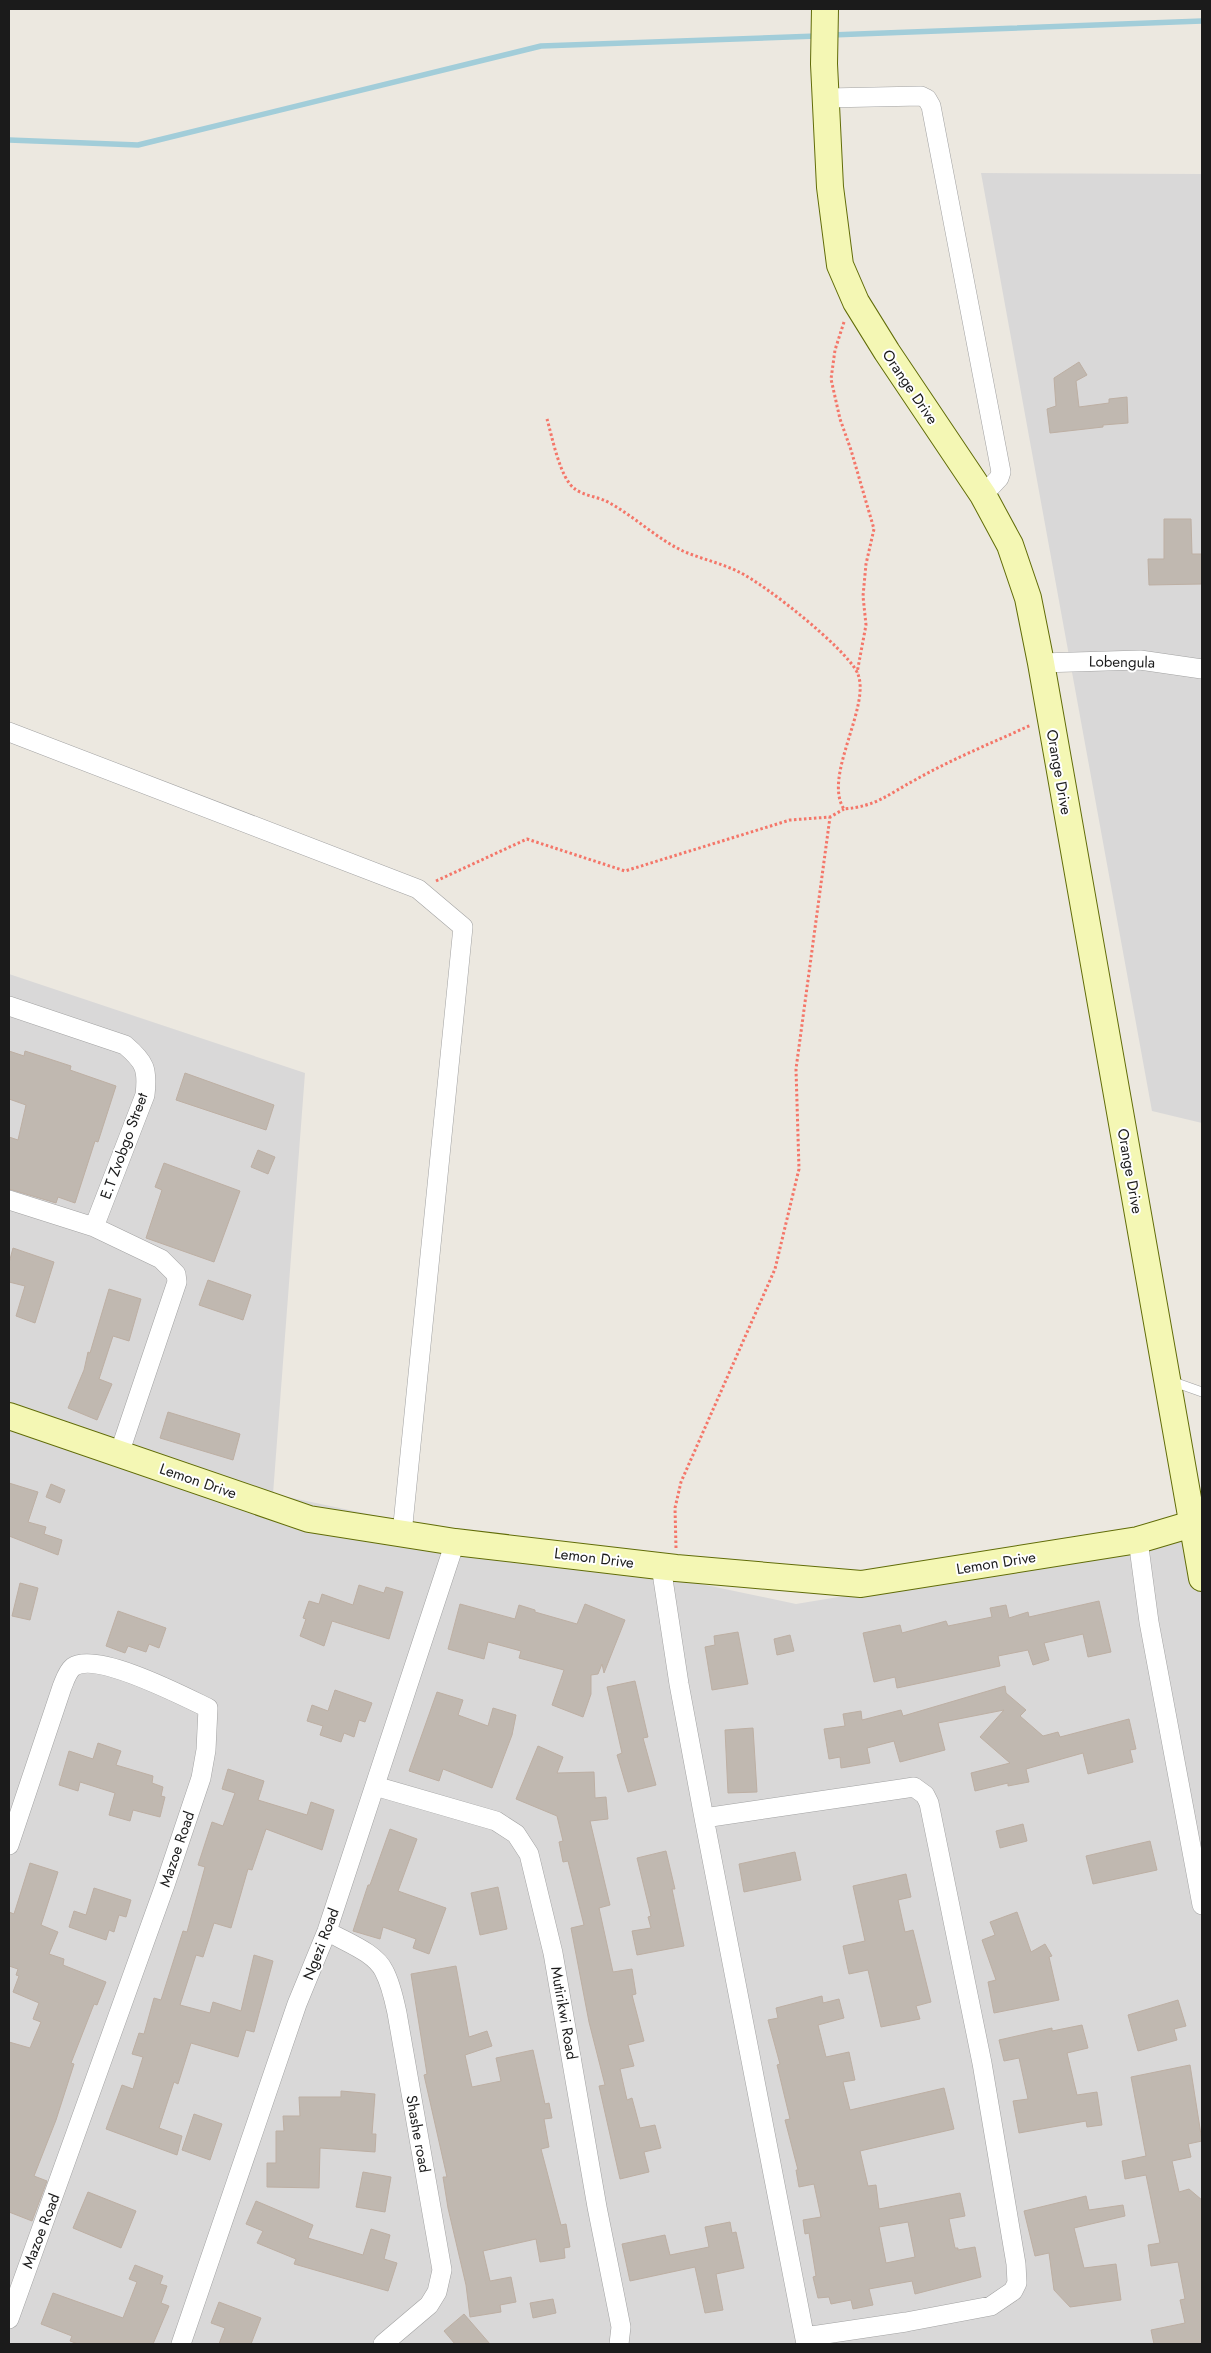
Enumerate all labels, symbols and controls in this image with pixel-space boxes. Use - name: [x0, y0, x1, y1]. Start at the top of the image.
- street label: Orange Drive: [877, 345, 943, 429]
- street label: Lobengula: [1089, 650, 1155, 674]
- street label: Orange Drive: [1041, 728, 1077, 817]
- street label: E.T Zvobgo Street: [95, 1089, 154, 1202]
- street label: Orange Drive: [1112, 1127, 1148, 1216]
- street label: Lemon Drive: [157, 1458, 240, 1505]
- street label: Lemon Drive: [553, 1542, 635, 1574]
- street label: Lemon Drive: [955, 1546, 1038, 1580]
- street label: Mazoe Road: [154, 1808, 200, 1890]
- street label: Ngezi Road: [297, 1905, 345, 1983]
- street label: Mutirikwi Road: [545, 1965, 583, 2061]
- street label: Shashe road: [400, 2094, 436, 2174]
- street label: Mazoe Road: [17, 2190, 65, 2272]

